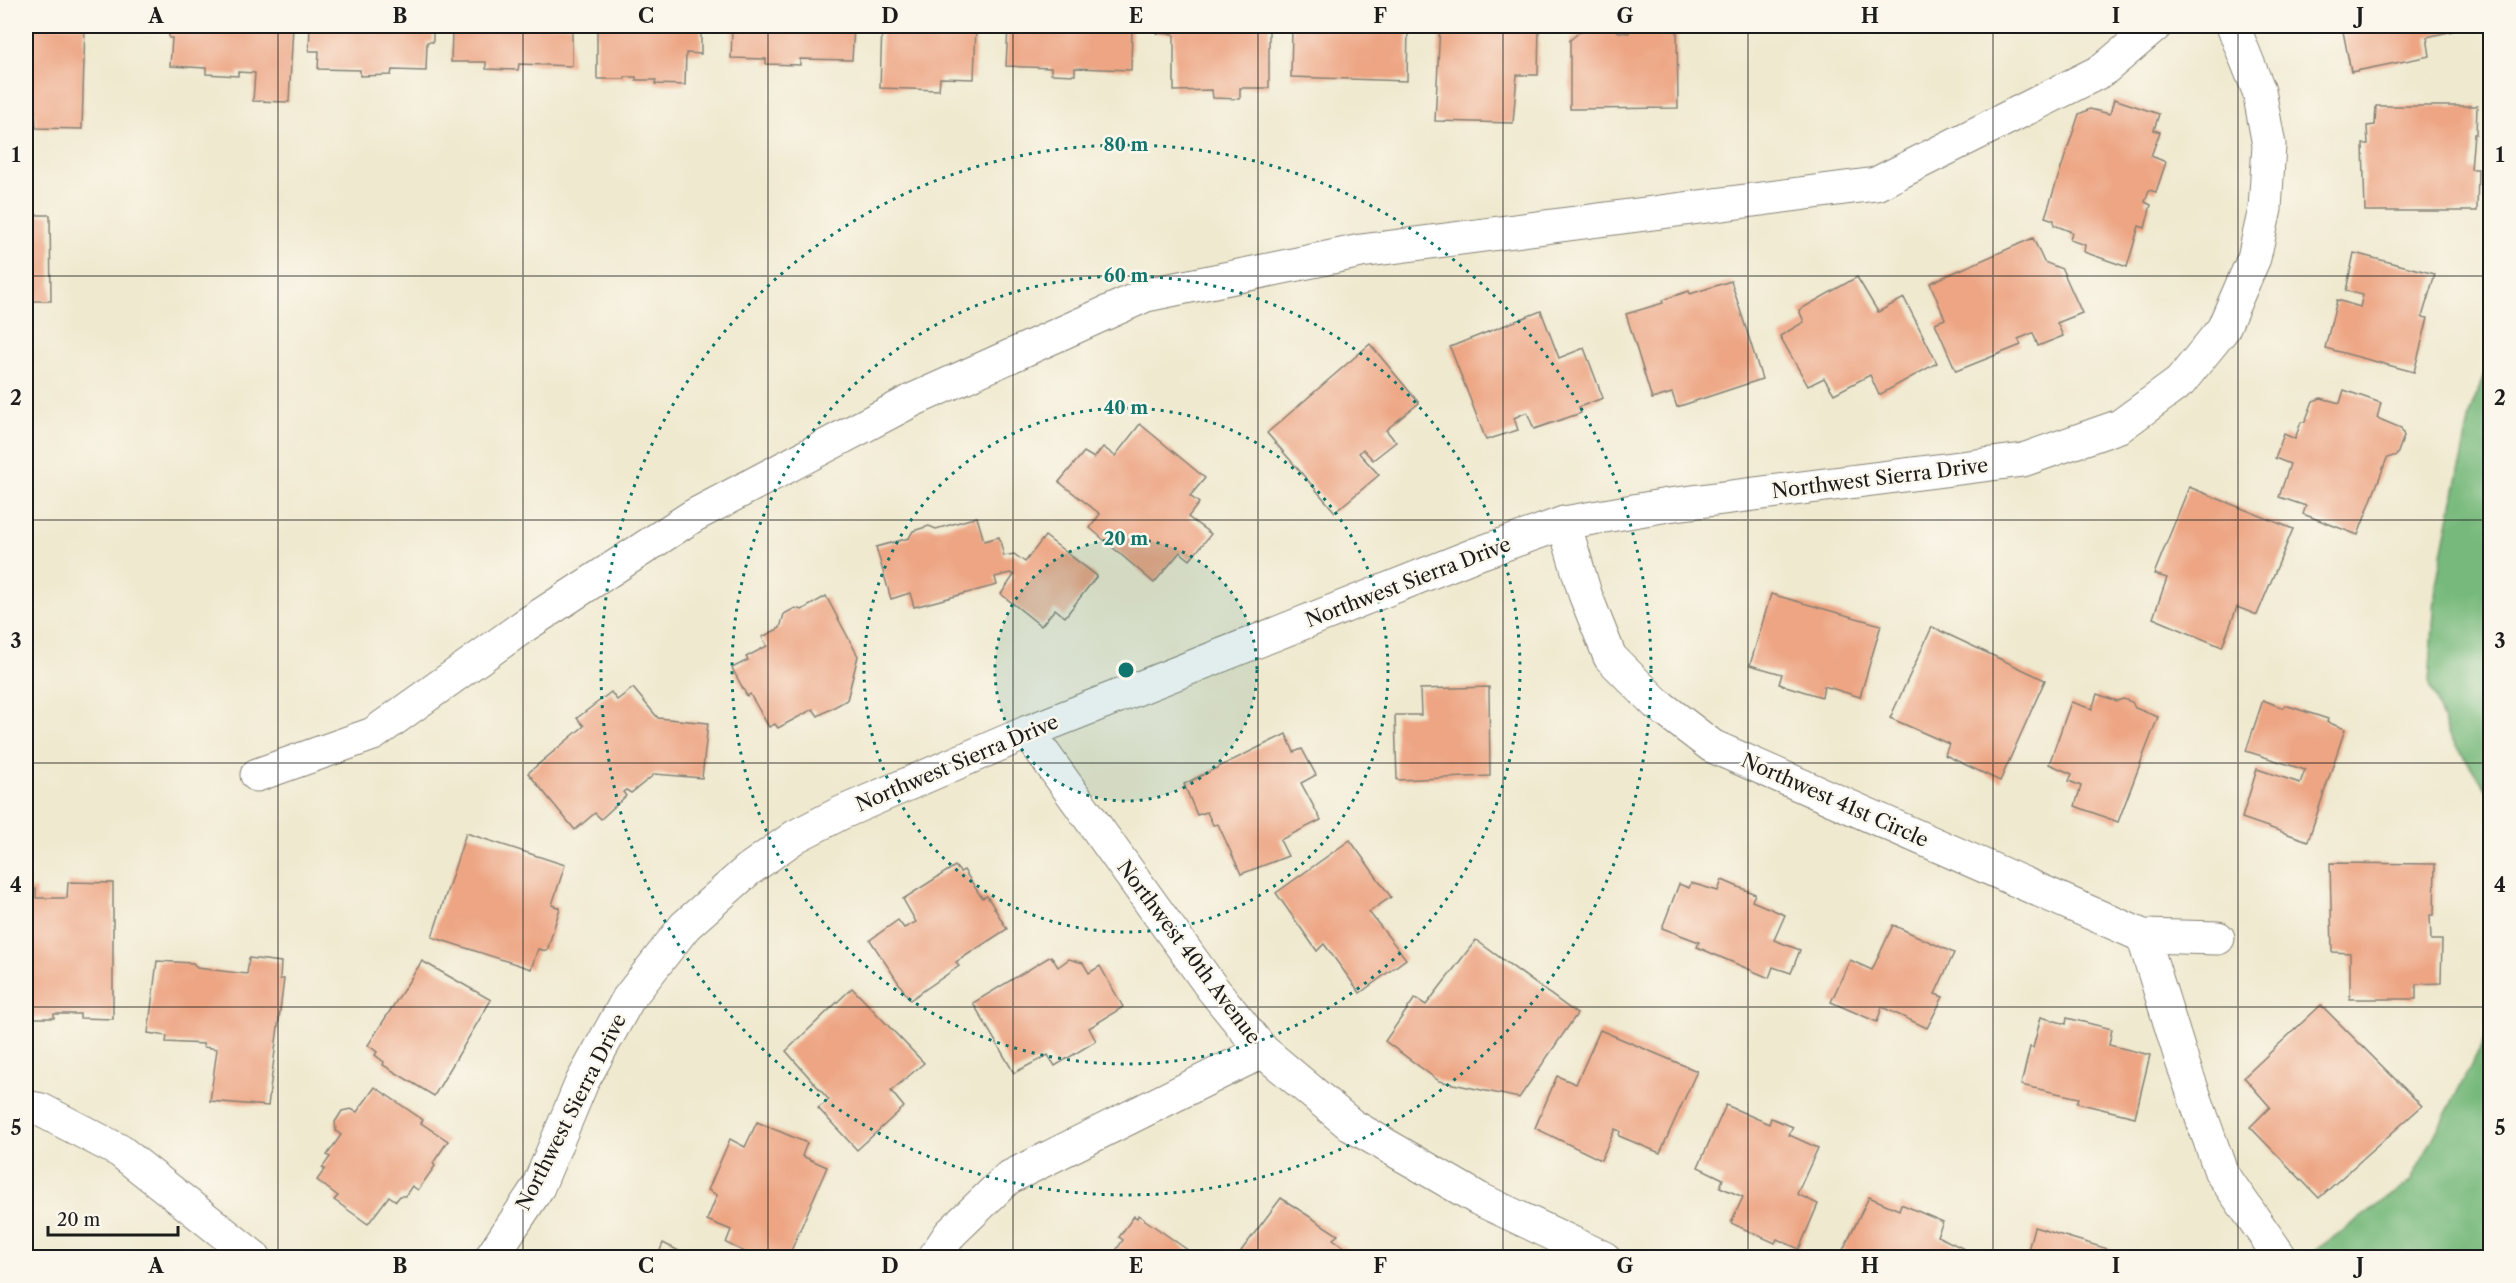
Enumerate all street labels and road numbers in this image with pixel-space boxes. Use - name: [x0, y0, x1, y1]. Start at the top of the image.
- street label: Northwest Sierra Drive: [1771, 453, 1989, 503]
- street label: Northwest Sierra Drive: [1302, 532, 1514, 632]
- street label: Northwest Sierra Drive: [852, 709, 1062, 817]
- street label: Northwest 41st Circle: [1738, 748, 1932, 852]
- street label: Northwest 40th Avenue: [1112, 856, 1266, 1048]
- street label: Northwest Sierra Drive: [511, 1010, 631, 1214]

